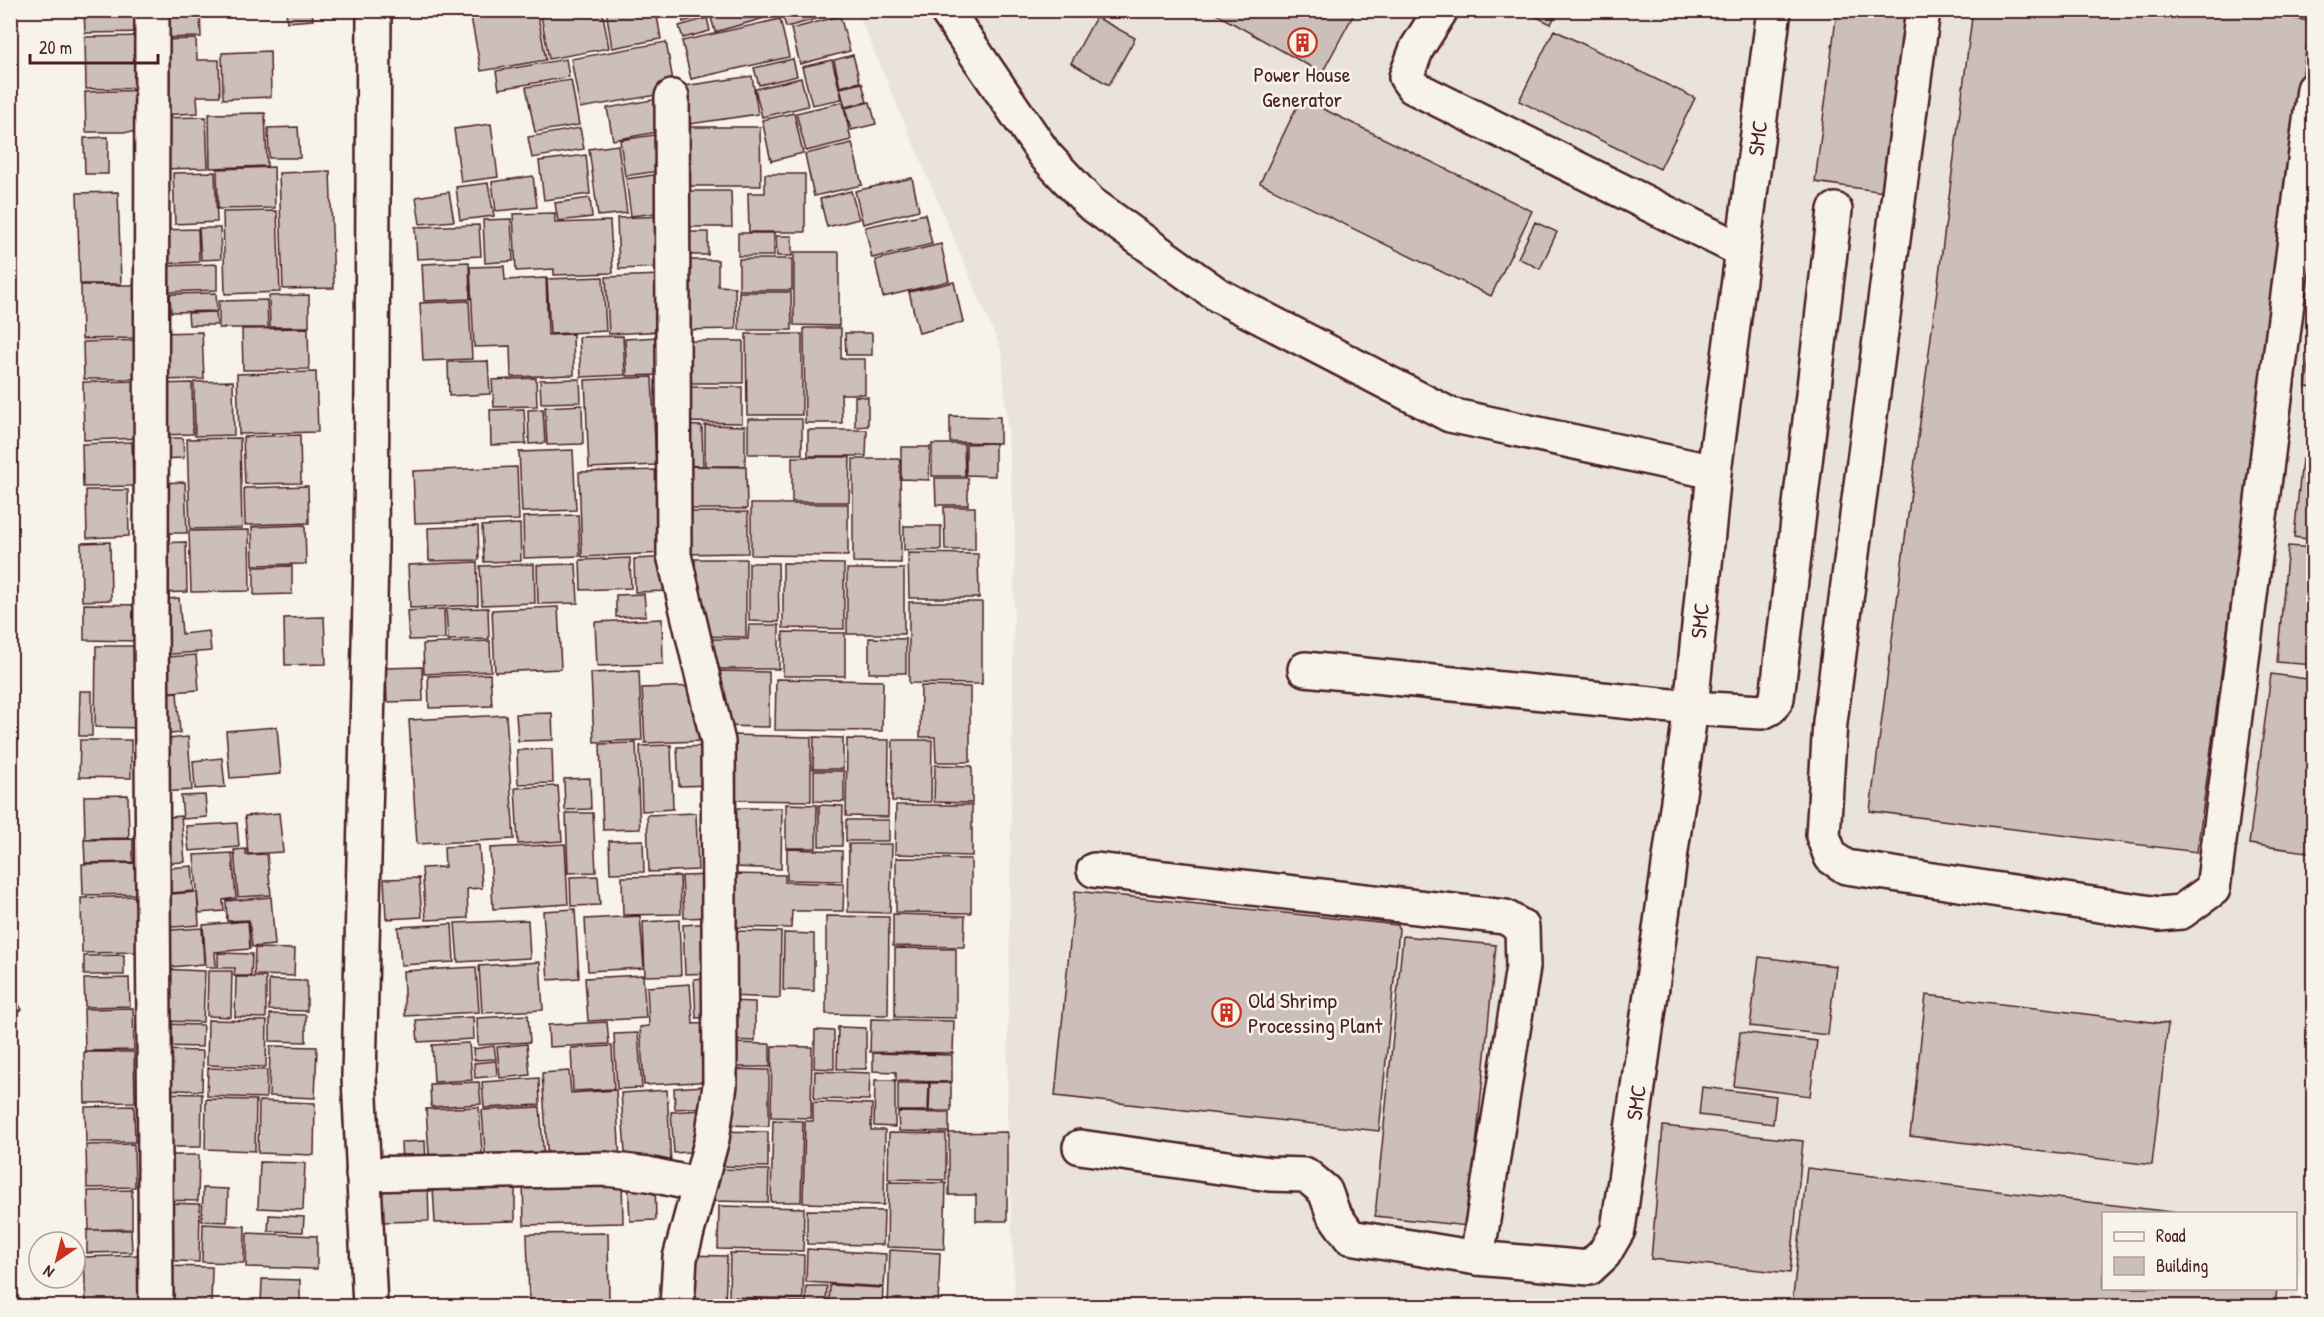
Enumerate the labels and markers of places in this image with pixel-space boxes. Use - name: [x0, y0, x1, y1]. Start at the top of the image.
- building icon: Power House Generator: [1286, 26, 1318, 58]
- place label: Power House Generator: [1253, 59, 1351, 114]
- place label: Old Shrimp Processing Plant: [1248, 985, 1383, 1040]
- building icon: Old Shrimp Processing Plant: [1211, 997, 1243, 1029]

